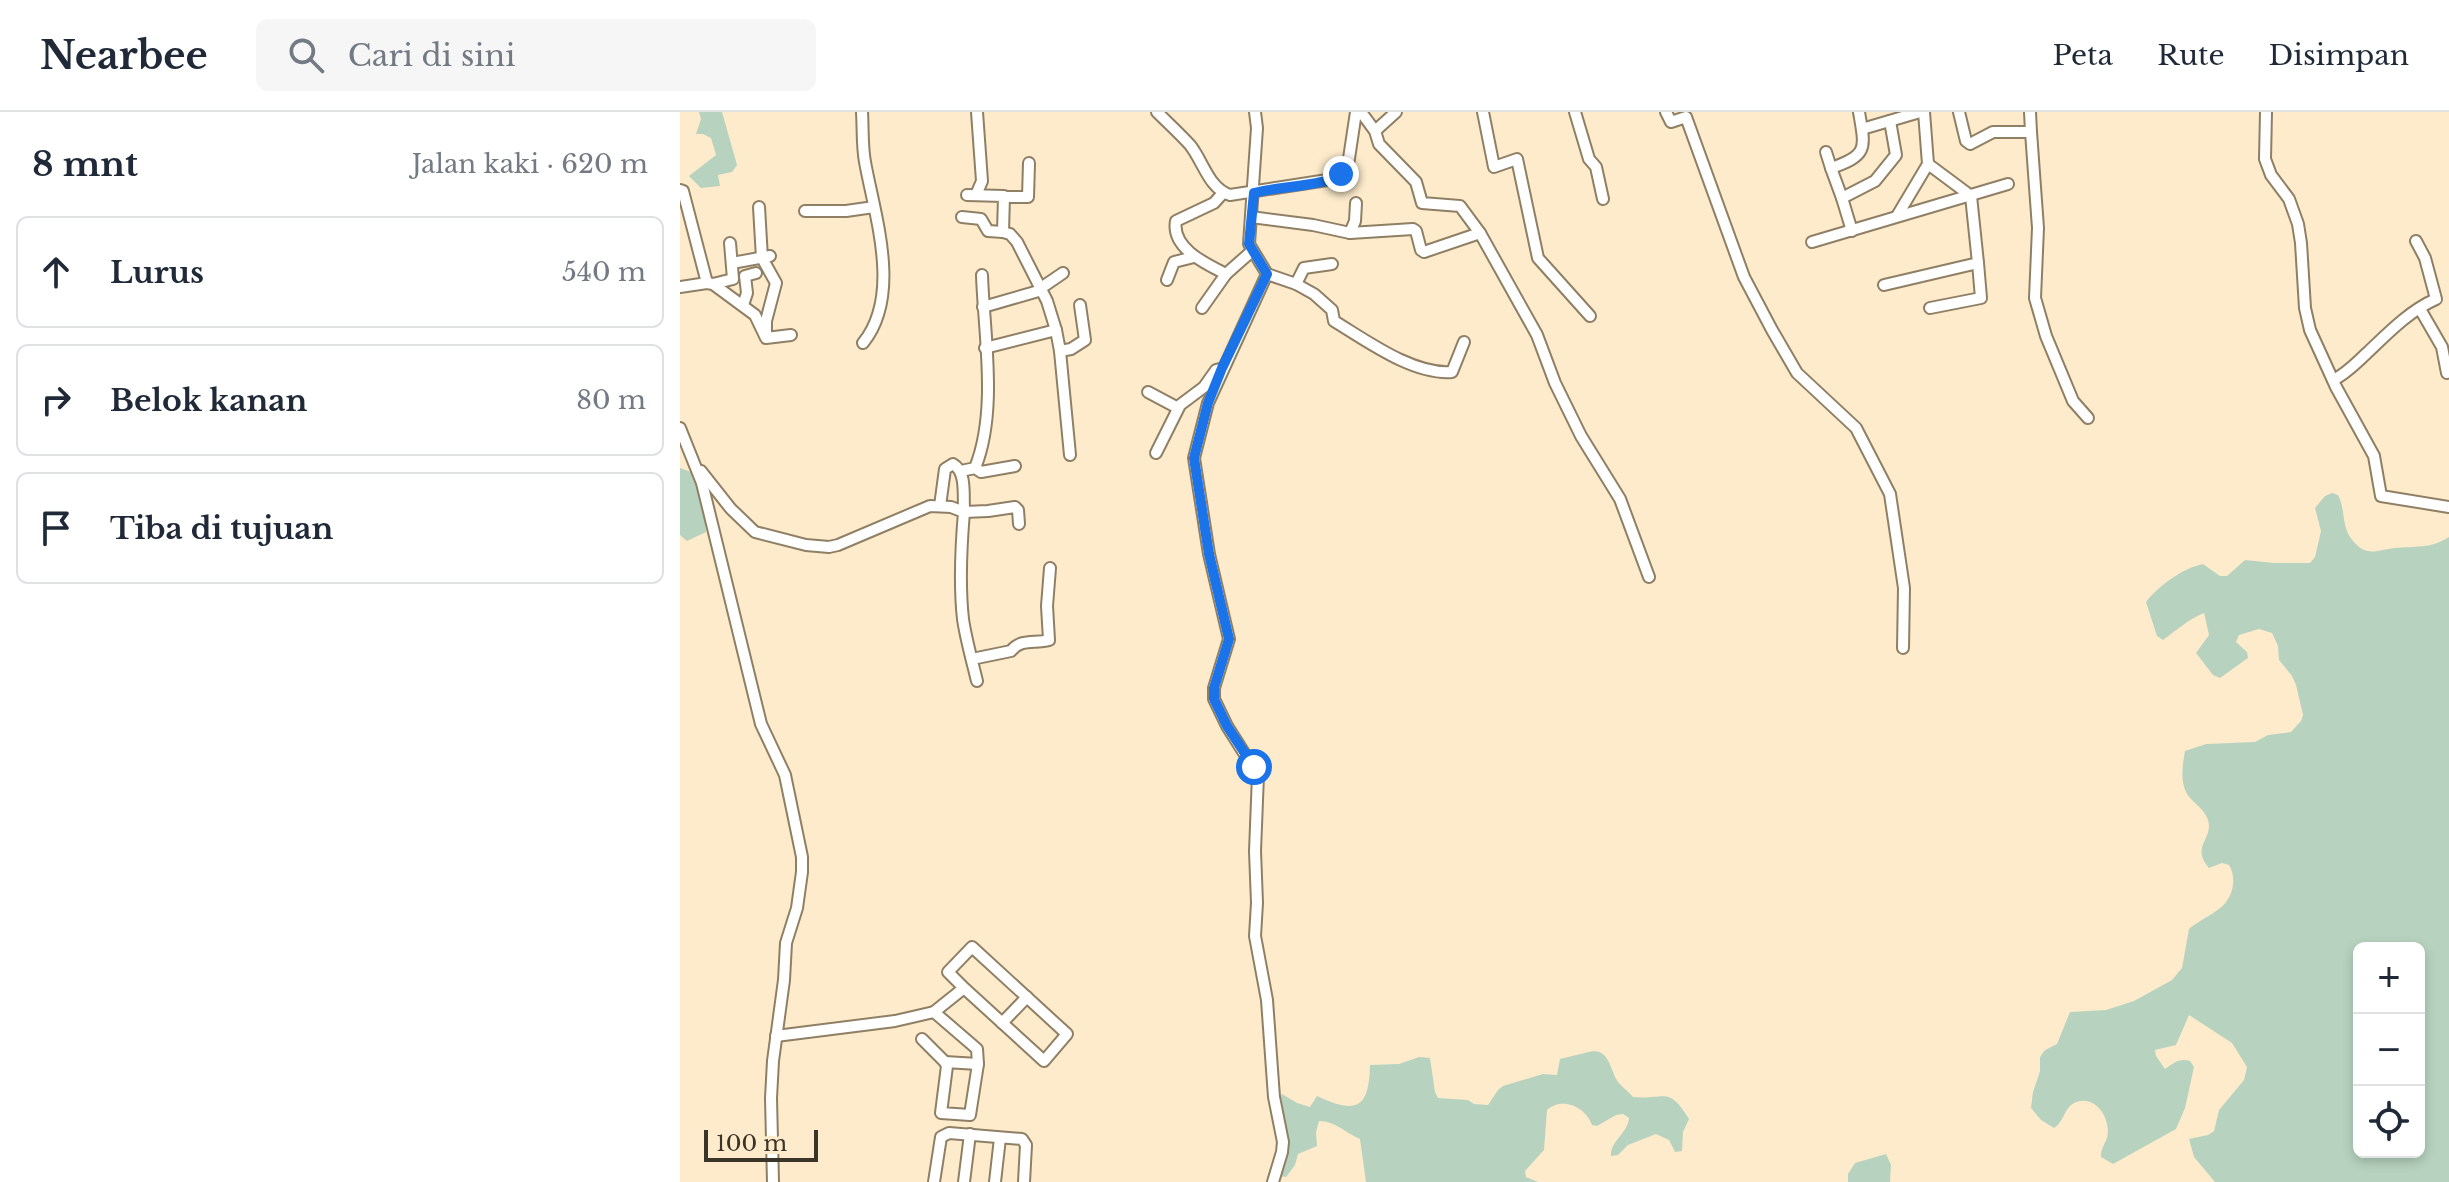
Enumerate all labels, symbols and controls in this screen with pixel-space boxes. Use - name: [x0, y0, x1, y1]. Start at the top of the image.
- search box: [256, 19, 816, 91]
- text: Nearbee: [40, 32, 208, 79]
- icon: search: [284, 33, 328, 77]
- text: Cari di sini: [348, 37, 515, 74]
- text: Peta: [2053, 38, 2113, 73]
- text: Rute: [2157, 38, 2225, 73]
- text: Disimpan: [2269, 38, 2409, 73]
- text: 8 mnt: [32, 143, 138, 185]
- text: Jalan kaki · 620 m: [412, 148, 648, 180]
- route end: [1323, 156, 1359, 192]
- icon: ahead: [34, 250, 78, 294]
- text: Lurus: [110, 254, 204, 291]
- text: 540 m: [562, 256, 646, 288]
- icon: right: [34, 378, 78, 422]
- text: Belok kanan: [110, 382, 307, 419]
- text: 80 m: [576, 384, 646, 416]
- icon: arrive: [34, 506, 78, 550]
- text: Tiba di tujuan: [110, 510, 333, 547]
- route start: [1236, 749, 1272, 785]
- map controls: [2353, 942, 2425, 1158]
- button: +: [2353, 942, 2425, 1014]
- button: −: [2353, 1014, 2425, 1086]
- button: locate: [2353, 1086, 2425, 1158]
- scale bar: [704, 1126, 818, 1162]
- text: 100 m: [716, 1130, 787, 1157]

